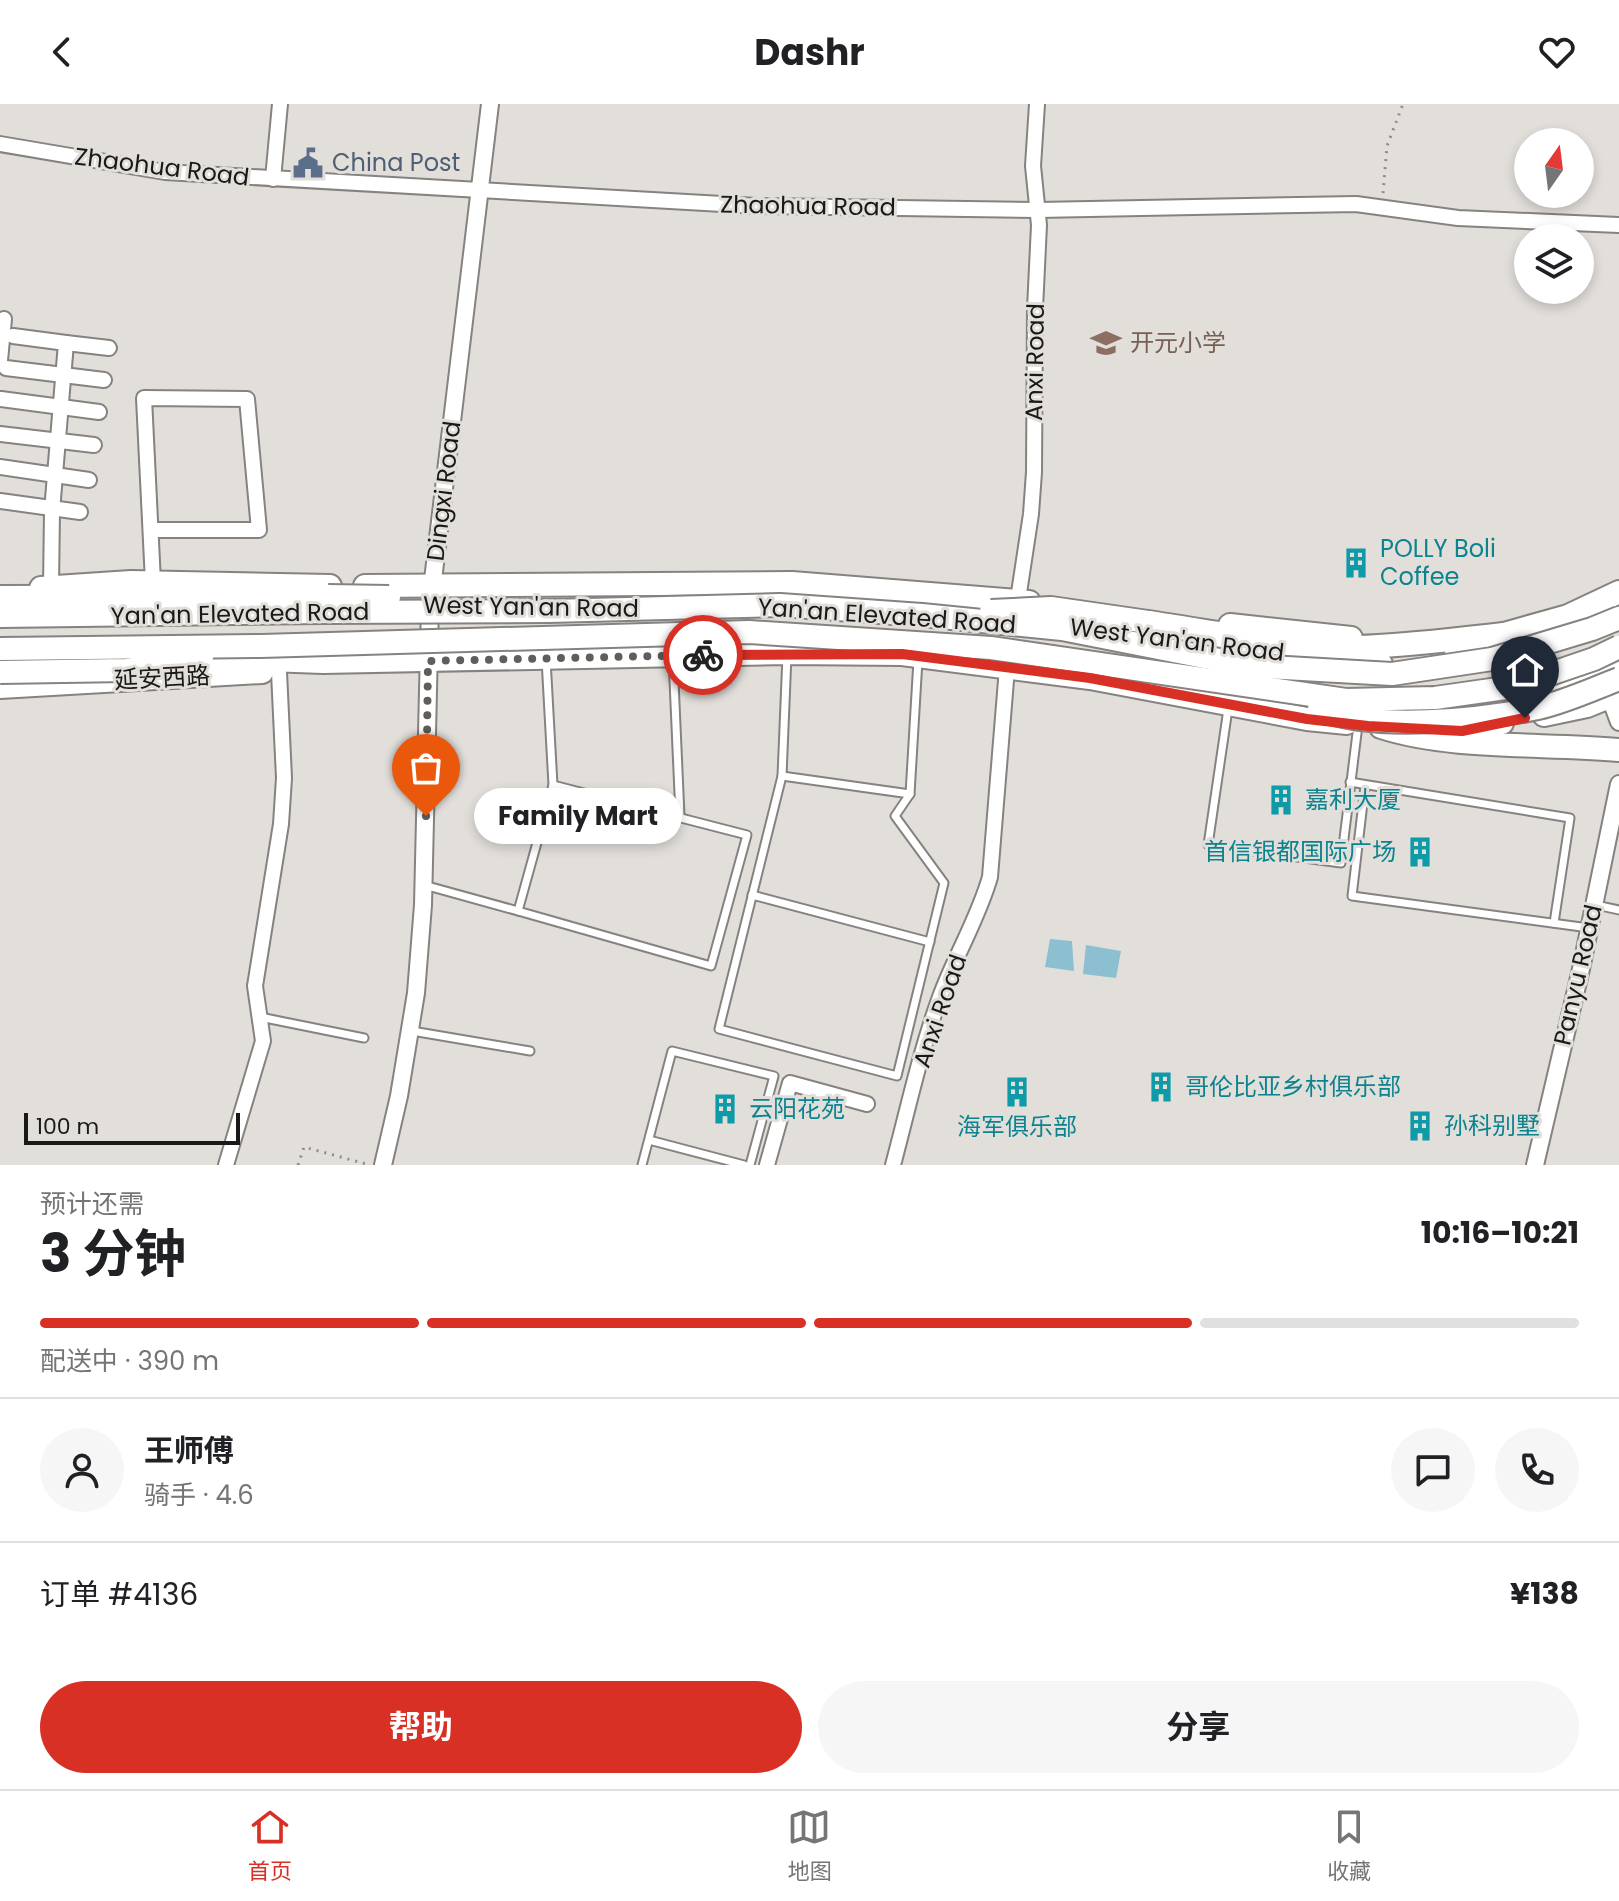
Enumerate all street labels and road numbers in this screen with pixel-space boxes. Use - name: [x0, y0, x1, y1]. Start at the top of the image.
- street label: Zhaohua Road: [73, 139, 251, 194]
- street label: Zhaohua Road: [720, 187, 896, 224]
- street label: Anxi Road: [1017, 303, 1052, 421]
- street label: Dingxi Road: [419, 419, 468, 563]
- street label: West Yan'an Road: [423, 588, 639, 625]
- street label: Yan'an Elevated Road: [757, 590, 1017, 641]
- street label: Yan'an Elevated Road: [110, 595, 370, 632]
- street label: West Yan'an Road: [1068, 610, 1286, 669]
- street label: 延安西路: [113, 659, 211, 696]
- street label: Panyu Road: [1545, 901, 1610, 1048]
- street label: Anxi Road: [905, 950, 974, 1072]

